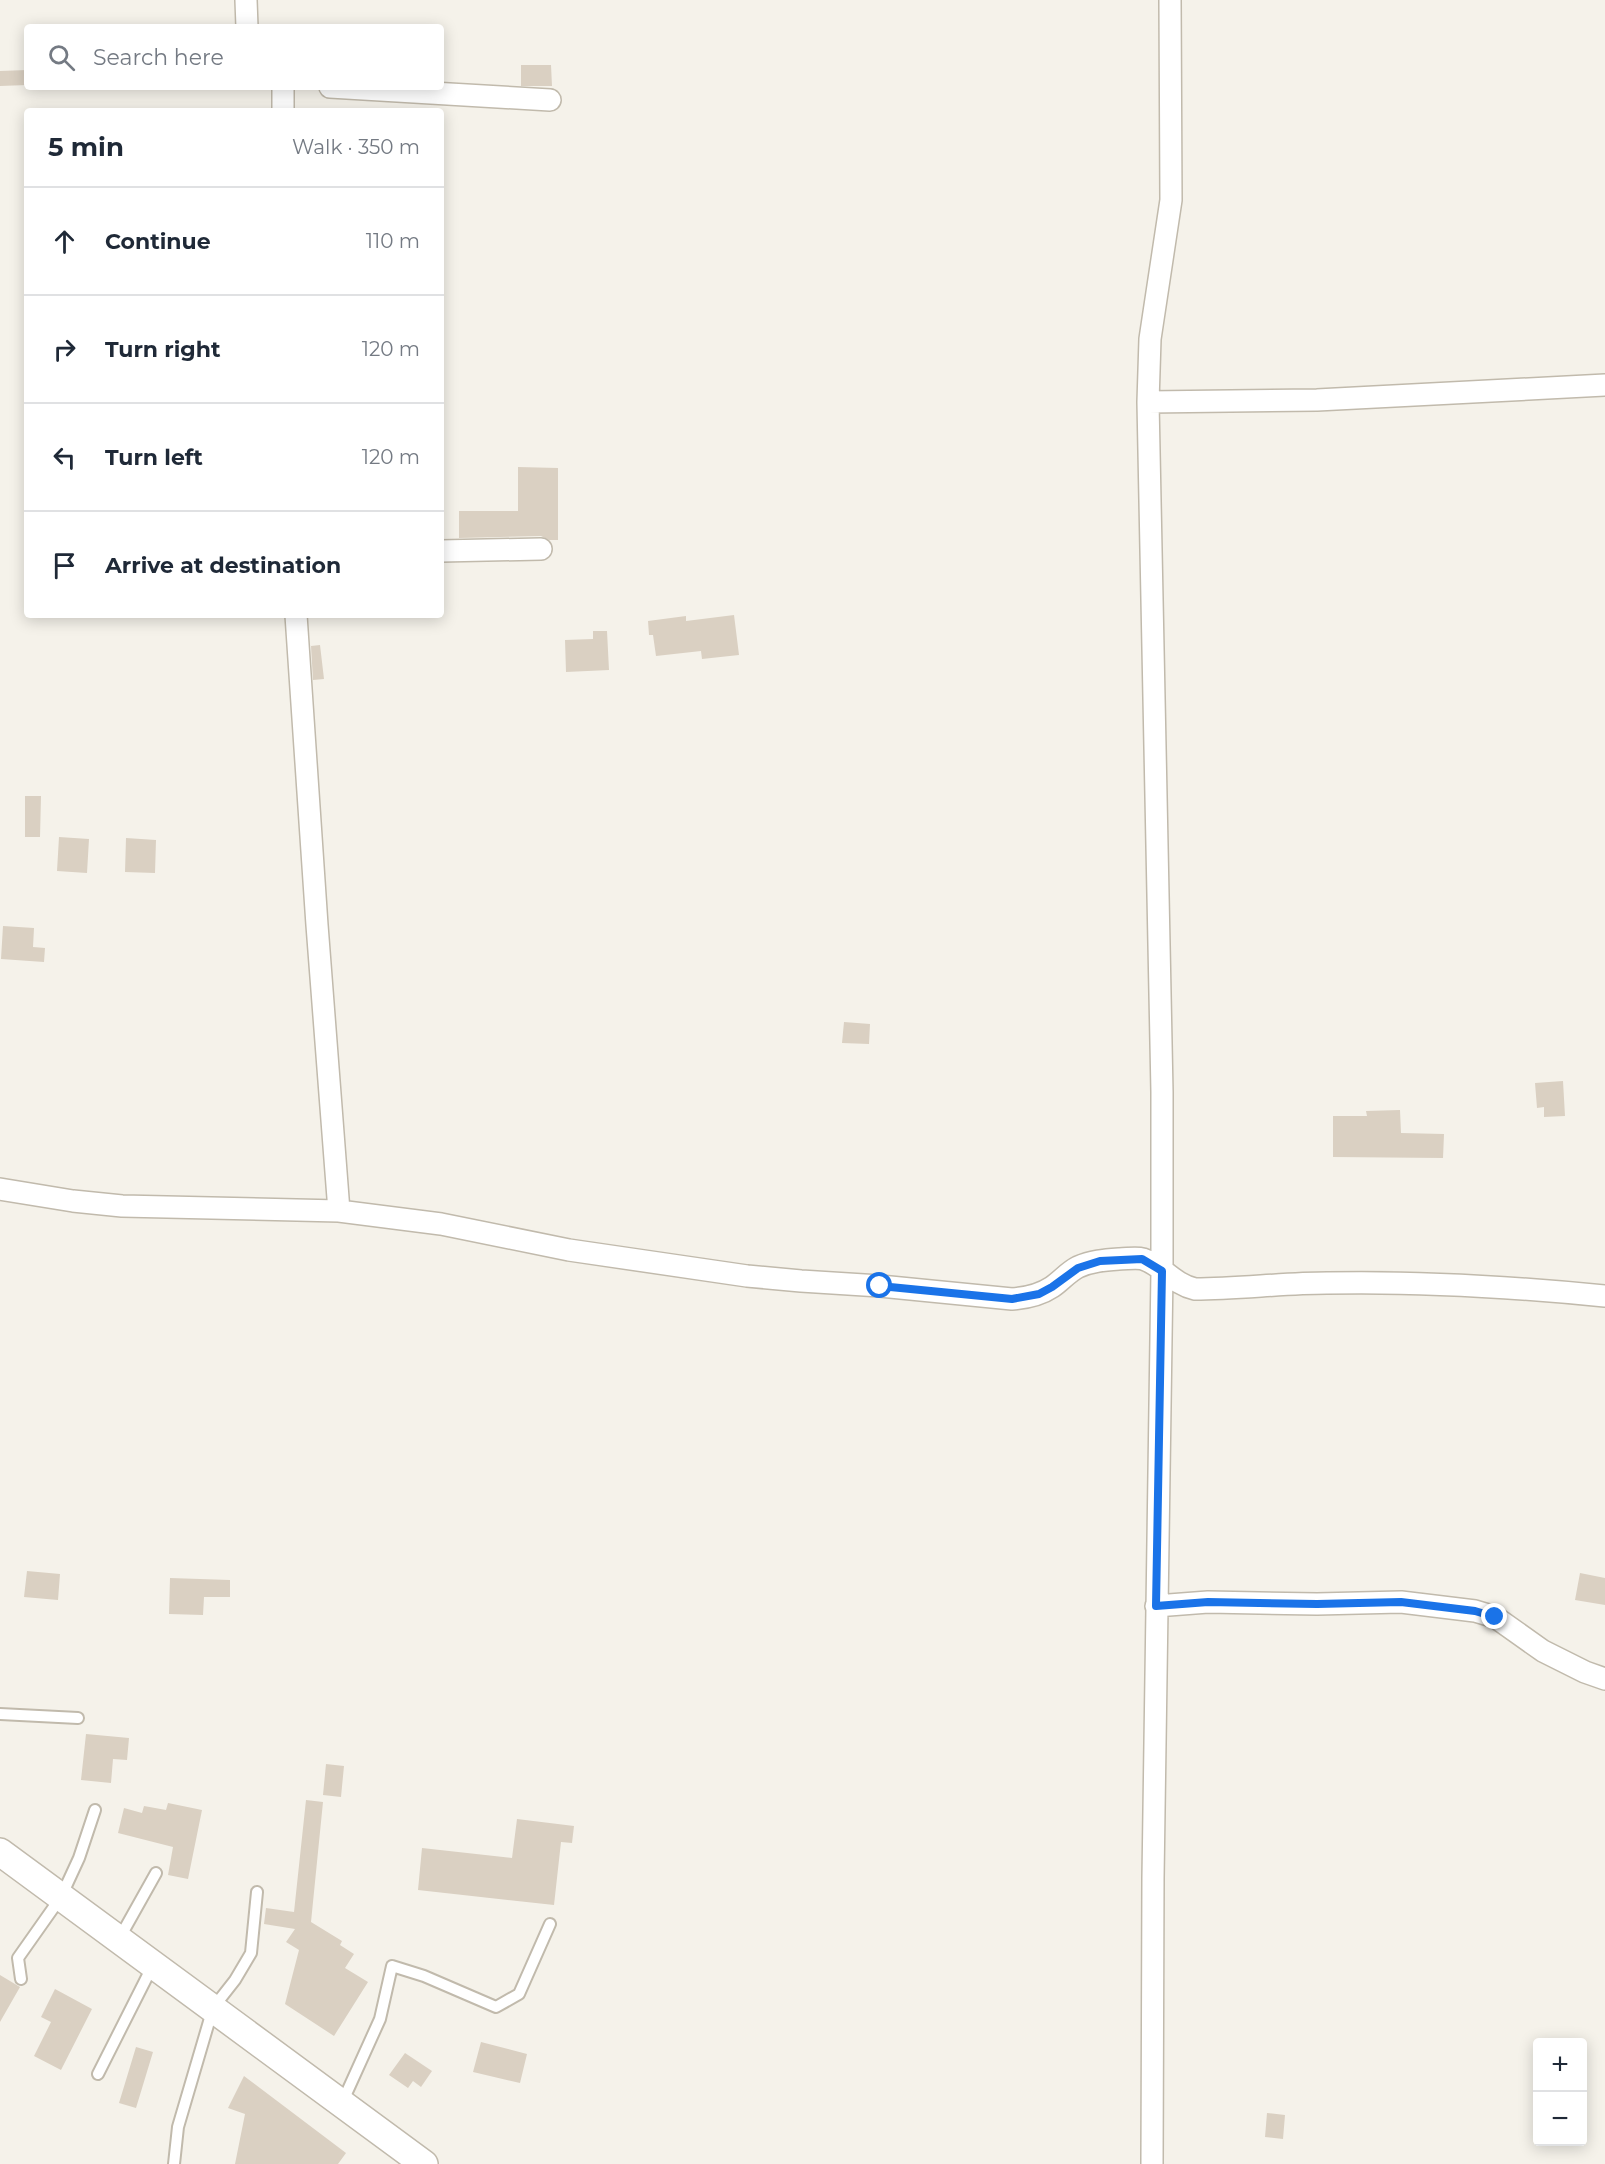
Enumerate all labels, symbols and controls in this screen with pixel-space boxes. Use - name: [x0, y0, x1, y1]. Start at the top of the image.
- search box: [24, 24, 444, 90]
- icon: search: [45, 41, 78, 74]
- text: Search here: [93, 44, 224, 71]
- text: 5 min: [48, 131, 124, 163]
- text: Walk · 350 m: [292, 135, 420, 159]
- icon: ahead: [48, 225, 81, 258]
- text: Continue: [105, 228, 211, 255]
- text: 110 m: [366, 229, 420, 253]
- icon: right: [48, 333, 81, 366]
- text: Turn right: [105, 336, 220, 363]
- text: 120 m: [362, 337, 420, 361]
- icon: left: [48, 441, 81, 474]
- text: Turn left: [105, 444, 203, 471]
- text: 120 m: [362, 445, 420, 469]
- icon: arrive: [48, 549, 81, 582]
- text: Arrive at destination: [105, 552, 341, 579]
- route start: [866, 1272, 892, 1298]
- route end: [1481, 1603, 1507, 1629]
- map controls: [1533, 2038, 1587, 2146]
- button: +: [1533, 2038, 1587, 2092]
- button: −: [1533, 2092, 1587, 2146]

